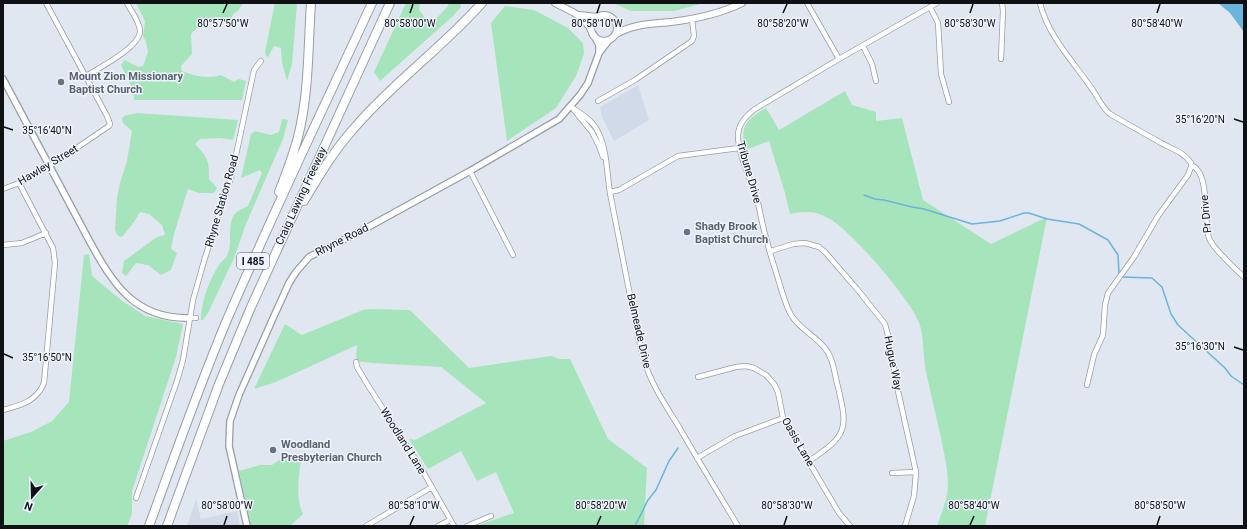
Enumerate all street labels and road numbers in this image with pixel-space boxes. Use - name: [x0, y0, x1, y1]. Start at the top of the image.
- street label: Tribune Drive: [734, 139, 764, 205]
- street label: Hawley Street: [16, 142, 81, 188]
- street label: Craig Lawing Freeway: [273, 144, 330, 247]
- street label: Rhyne Station Road: [203, 153, 241, 249]
- street label: Pr Drive: [1198, 194, 1214, 234]
- street label: Rhyne Road: [313, 221, 371, 259]
- road number: I 485: [237, 253, 269, 269]
- street label: Belmeade Drive: [624, 292, 654, 370]
- street label: Hugue Way: [881, 335, 905, 392]
- street label: Woodland Lane: [377, 405, 429, 477]
- street label: Oasis Lane: [779, 415, 817, 469]

